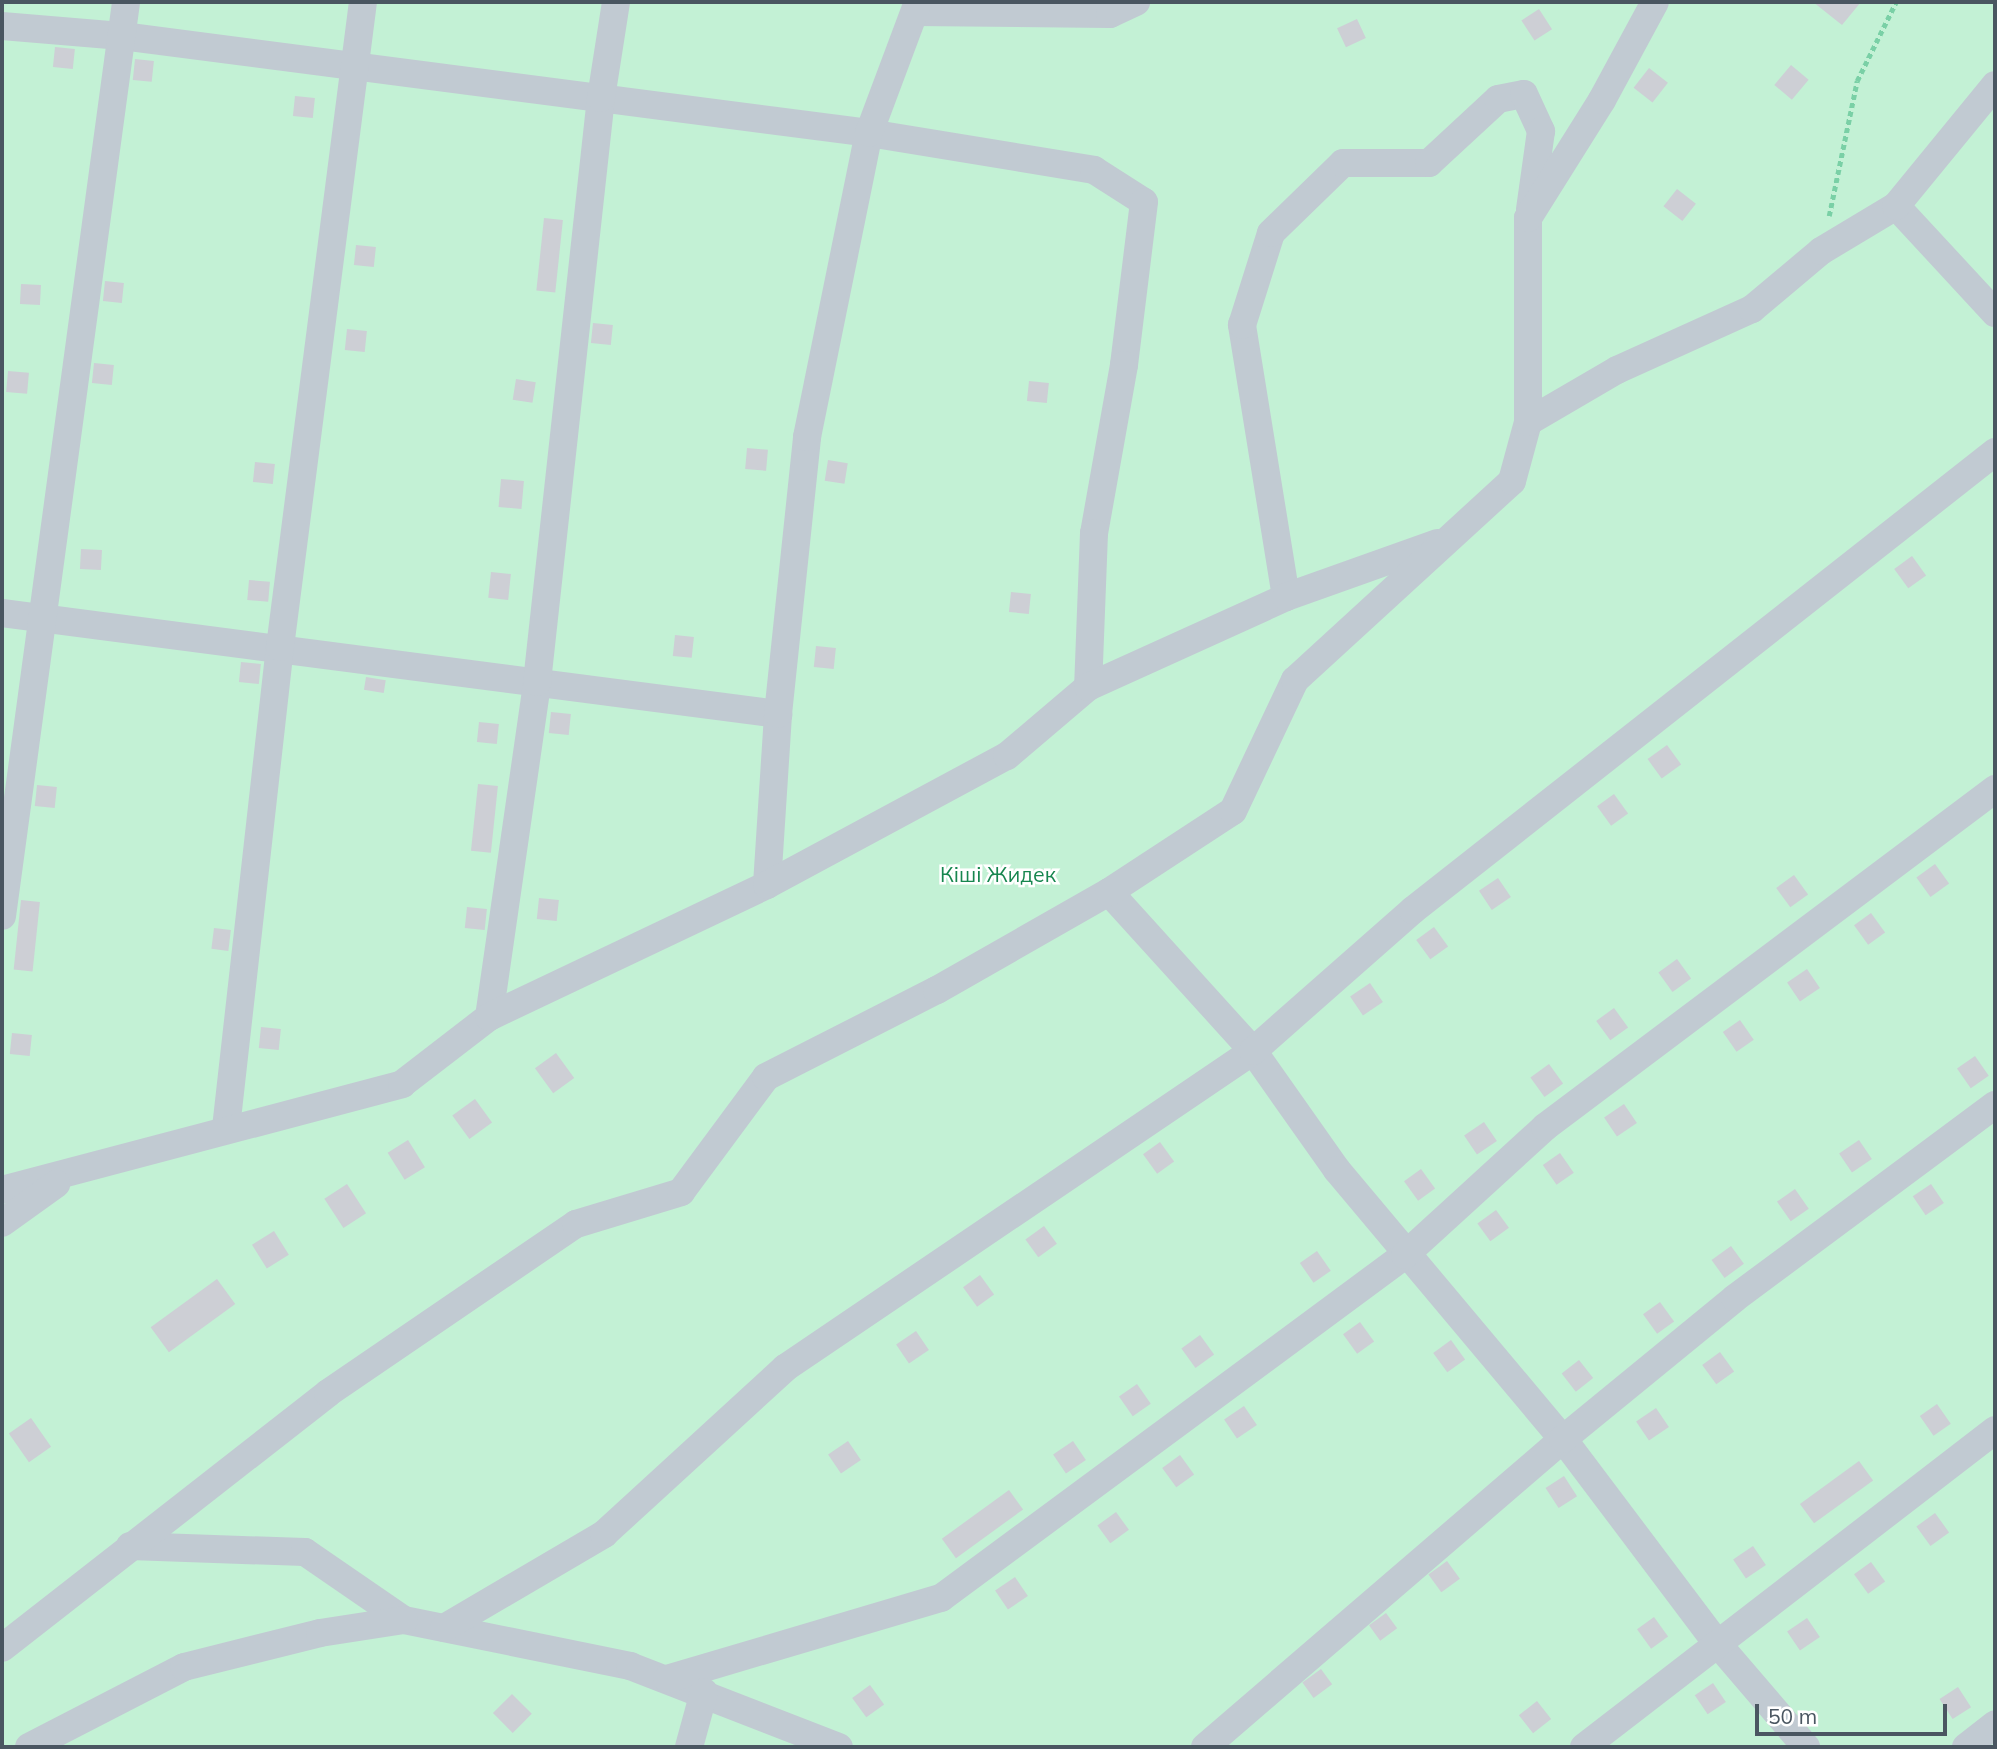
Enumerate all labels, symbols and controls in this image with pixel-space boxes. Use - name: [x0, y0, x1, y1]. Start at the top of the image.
- park label: Кіші Жидек: [940, 861, 1056, 887]
- scale bar: [1759, 1690, 1952, 1734]
- text: 50 m: [1768, 1703, 1817, 1729]

